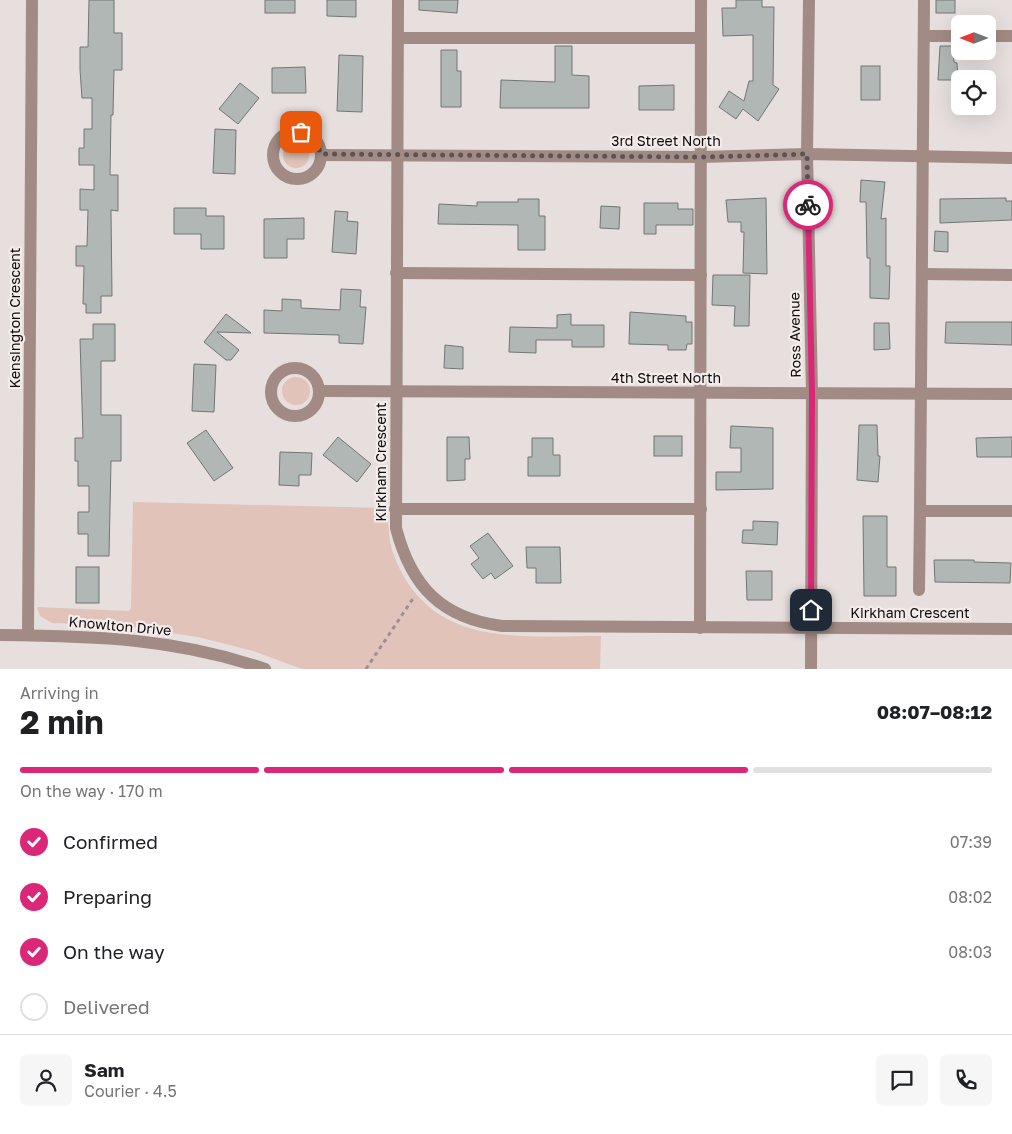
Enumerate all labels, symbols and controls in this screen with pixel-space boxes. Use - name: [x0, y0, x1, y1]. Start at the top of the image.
- north arrow: [951, 15, 996, 60]
- map controls: [951, 15, 996, 115]
- button: locate: [951, 70, 996, 115]
- pin: [280, 111, 322, 153]
- icon: bag: [287, 118, 315, 146]
- street label: 3rd Street North: [611, 132, 721, 149]
- courier: [783, 180, 833, 230]
- icon: bike: [794, 191, 822, 219]
- street label: Kensington Crescent: [6, 248, 23, 388]
- street label: Ross Avenue: [785, 292, 804, 378]
- street label: 4th Street North: [611, 369, 721, 386]
- street label: Kirkham Crescent: [372, 402, 389, 522]
- pin: [790, 589, 832, 631]
- icon: home: [797, 596, 825, 624]
- street label: Kirkham Crescent: [850, 604, 970, 621]
- street label: Knowlton Drive: [68, 613, 172, 638]
- text: Arriving in: [20, 683, 99, 703]
- text: 08:07–08:12: [877, 700, 992, 723]
- text: 2 min: [20, 703, 104, 741]
- text: On the way · 170 m: [20, 781, 163, 801]
- icon: check: [20, 828, 48, 856]
- text: Confirmed: [63, 830, 158, 853]
- text: 07:39: [950, 832, 992, 852]
- icon: check: [20, 883, 48, 911]
- text: Preparing: [63, 885, 152, 908]
- text: 08:02: [948, 887, 992, 907]
- icon: check: [20, 938, 48, 966]
- text: On the way: [63, 940, 165, 963]
- text: 08:03: [948, 942, 992, 962]
- text: Delivered: [63, 995, 150, 1018]
- button: person: [20, 1054, 72, 1106]
- button: chat: [876, 1054, 928, 1106]
- button: phone: [940, 1054, 992, 1106]
- text: Sam: [84, 1058, 124, 1081]
- text: Courier · 4.5: [84, 1081, 177, 1101]

